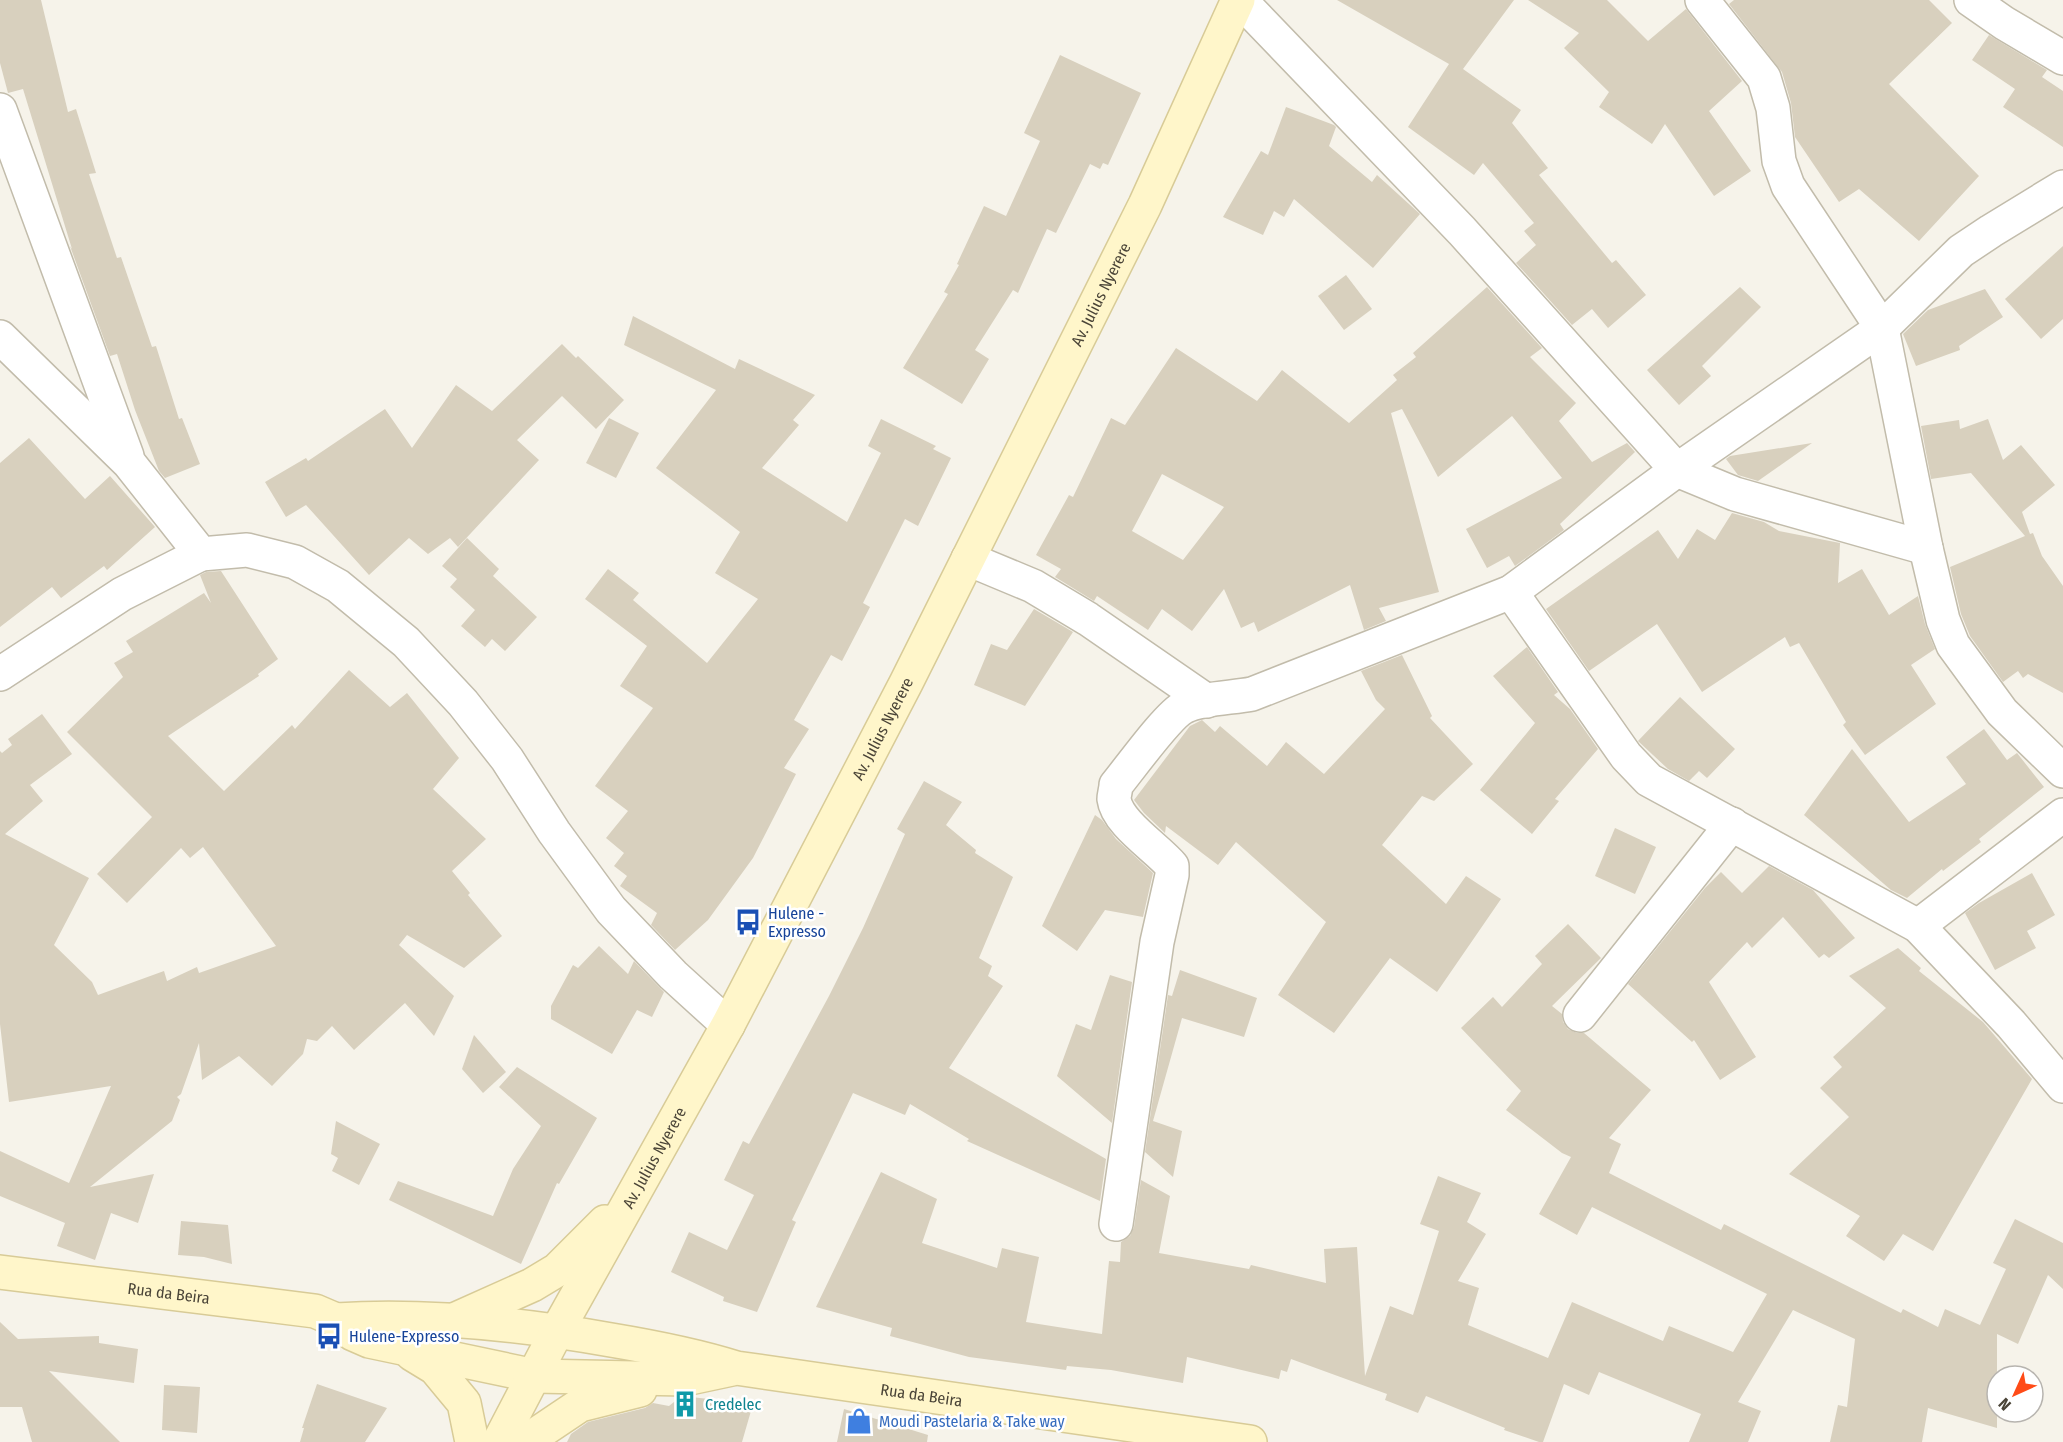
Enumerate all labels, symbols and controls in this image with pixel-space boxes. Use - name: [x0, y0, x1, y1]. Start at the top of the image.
- street label: Av. Julius Nyerere: [1067, 240, 1135, 349]
- street label: Av. Julius Nyerere: [848, 674, 917, 783]
- place label: Hulene - Expresso: [768, 904, 826, 941]
- bus stop icon: Hulene - Expresso: [733, 907, 763, 937]
- street label: Av. Julius Nyerere: [619, 1104, 690, 1212]
- street label: Rua da Beira: [127, 1279, 211, 1308]
- bus stop icon: Hulene-Expresso: [314, 1321, 344, 1351]
- place label: Hulene-Expresso: [349, 1327, 459, 1346]
- north arrow: [1985, 1364, 2045, 1424]
- street label: Rua da Beira: [879, 1380, 964, 1411]
- building icon: Credelec: [670, 1389, 700, 1419]
- text: N: [1995, 1394, 2015, 1414]
- place label: Credelec: [705, 1395, 761, 1414]
- shop icon: Moudi Pastelaria & Take way: [844, 1406, 874, 1436]
- place label: Moudi Pastelaria & Take way: [879, 1412, 1065, 1431]

